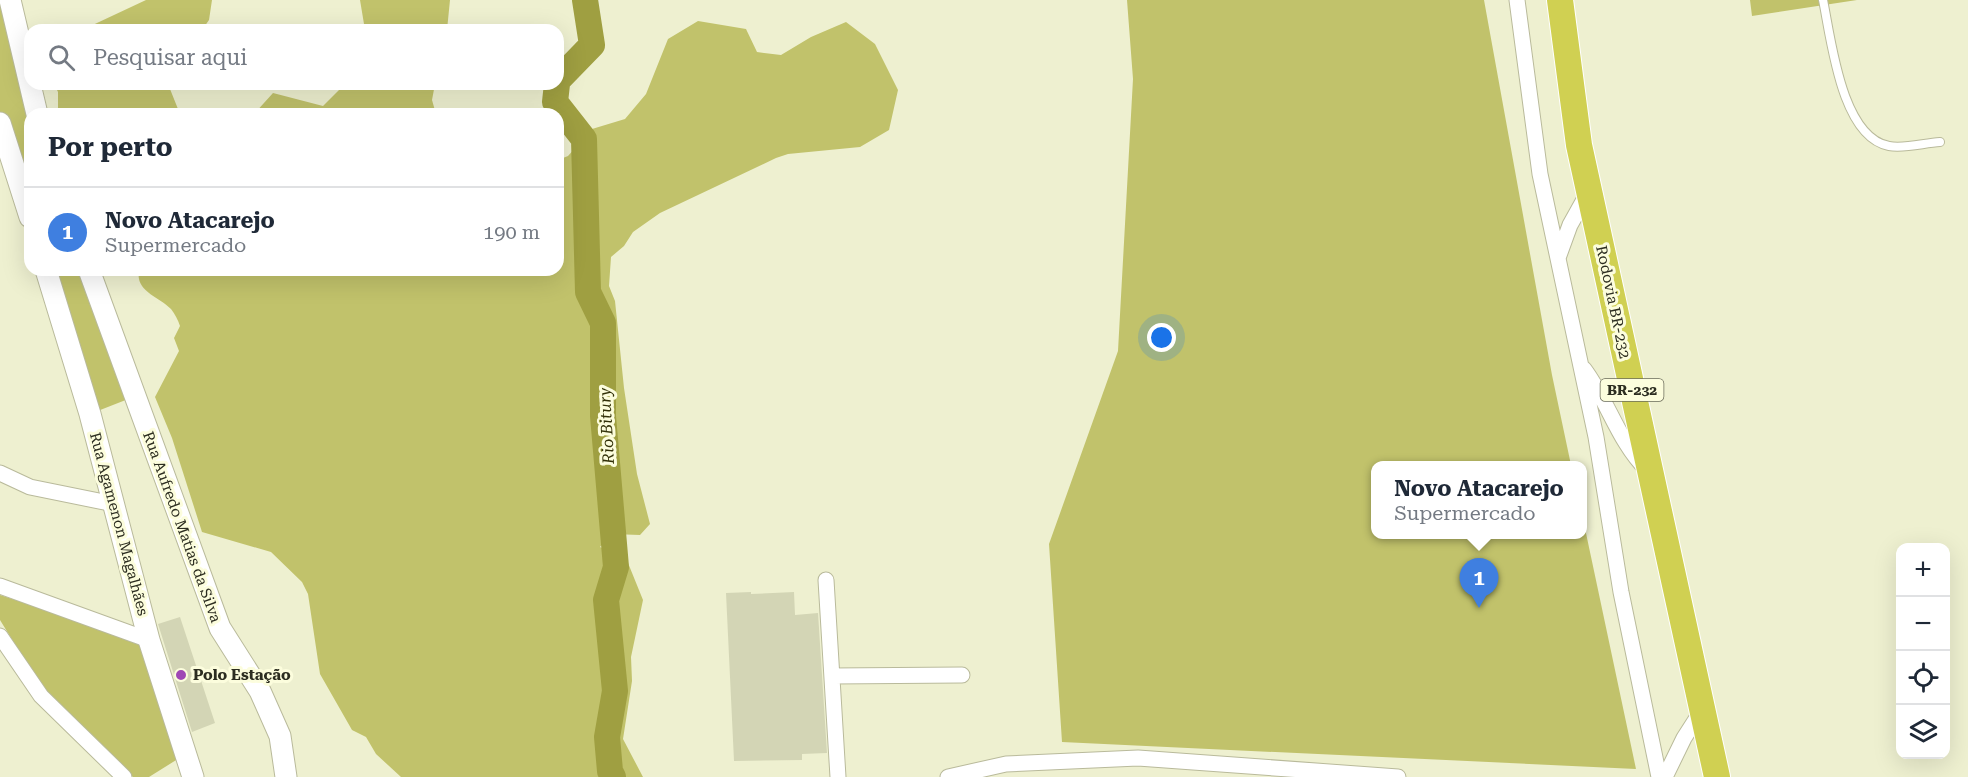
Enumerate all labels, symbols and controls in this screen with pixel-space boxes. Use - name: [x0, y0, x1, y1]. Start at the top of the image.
- search box: [24, 24, 564, 90]
- icon: search: [45, 41, 78, 74]
- text: Pesquisar aqui: [93, 45, 247, 70]
- text: Por perto: [48, 132, 173, 162]
- text: Novo Atacarejo: [105, 208, 275, 233]
- text: 1: [62, 220, 73, 244]
- text: 190 m: [483, 220, 540, 244]
- text: Supermercado: [105, 233, 246, 257]
- street label: Rodovia BR-232: [1592, 244, 1634, 360]
- your location: [1147, 323, 1176, 352]
- road number: BR-232: [1600, 379, 1664, 401]
- water label: Rio Bitury: [595, 387, 618, 466]
- street label: Rua Aufredo Matias da Silva: [139, 429, 225, 625]
- street label: Rua Agamenon Magalhães: [86, 430, 152, 618]
- popup: [1371, 461, 1587, 539]
- text: Novo Atacarejo: [1394, 476, 1564, 501]
- text: Supermercado: [1394, 501, 1536, 525]
- map controls: [1896, 543, 1950, 759]
- button: +: [1896, 543, 1950, 597]
- pin: 1: [1460, 558, 1498, 608]
- button: −: [1896, 597, 1950, 651]
- button: locate: [1896, 651, 1950, 705]
- place label: Polo Estação: [193, 666, 291, 684]
- marker: Polo Estação: [174, 668, 188, 682]
- button: layers: [1896, 705, 1950, 759]

